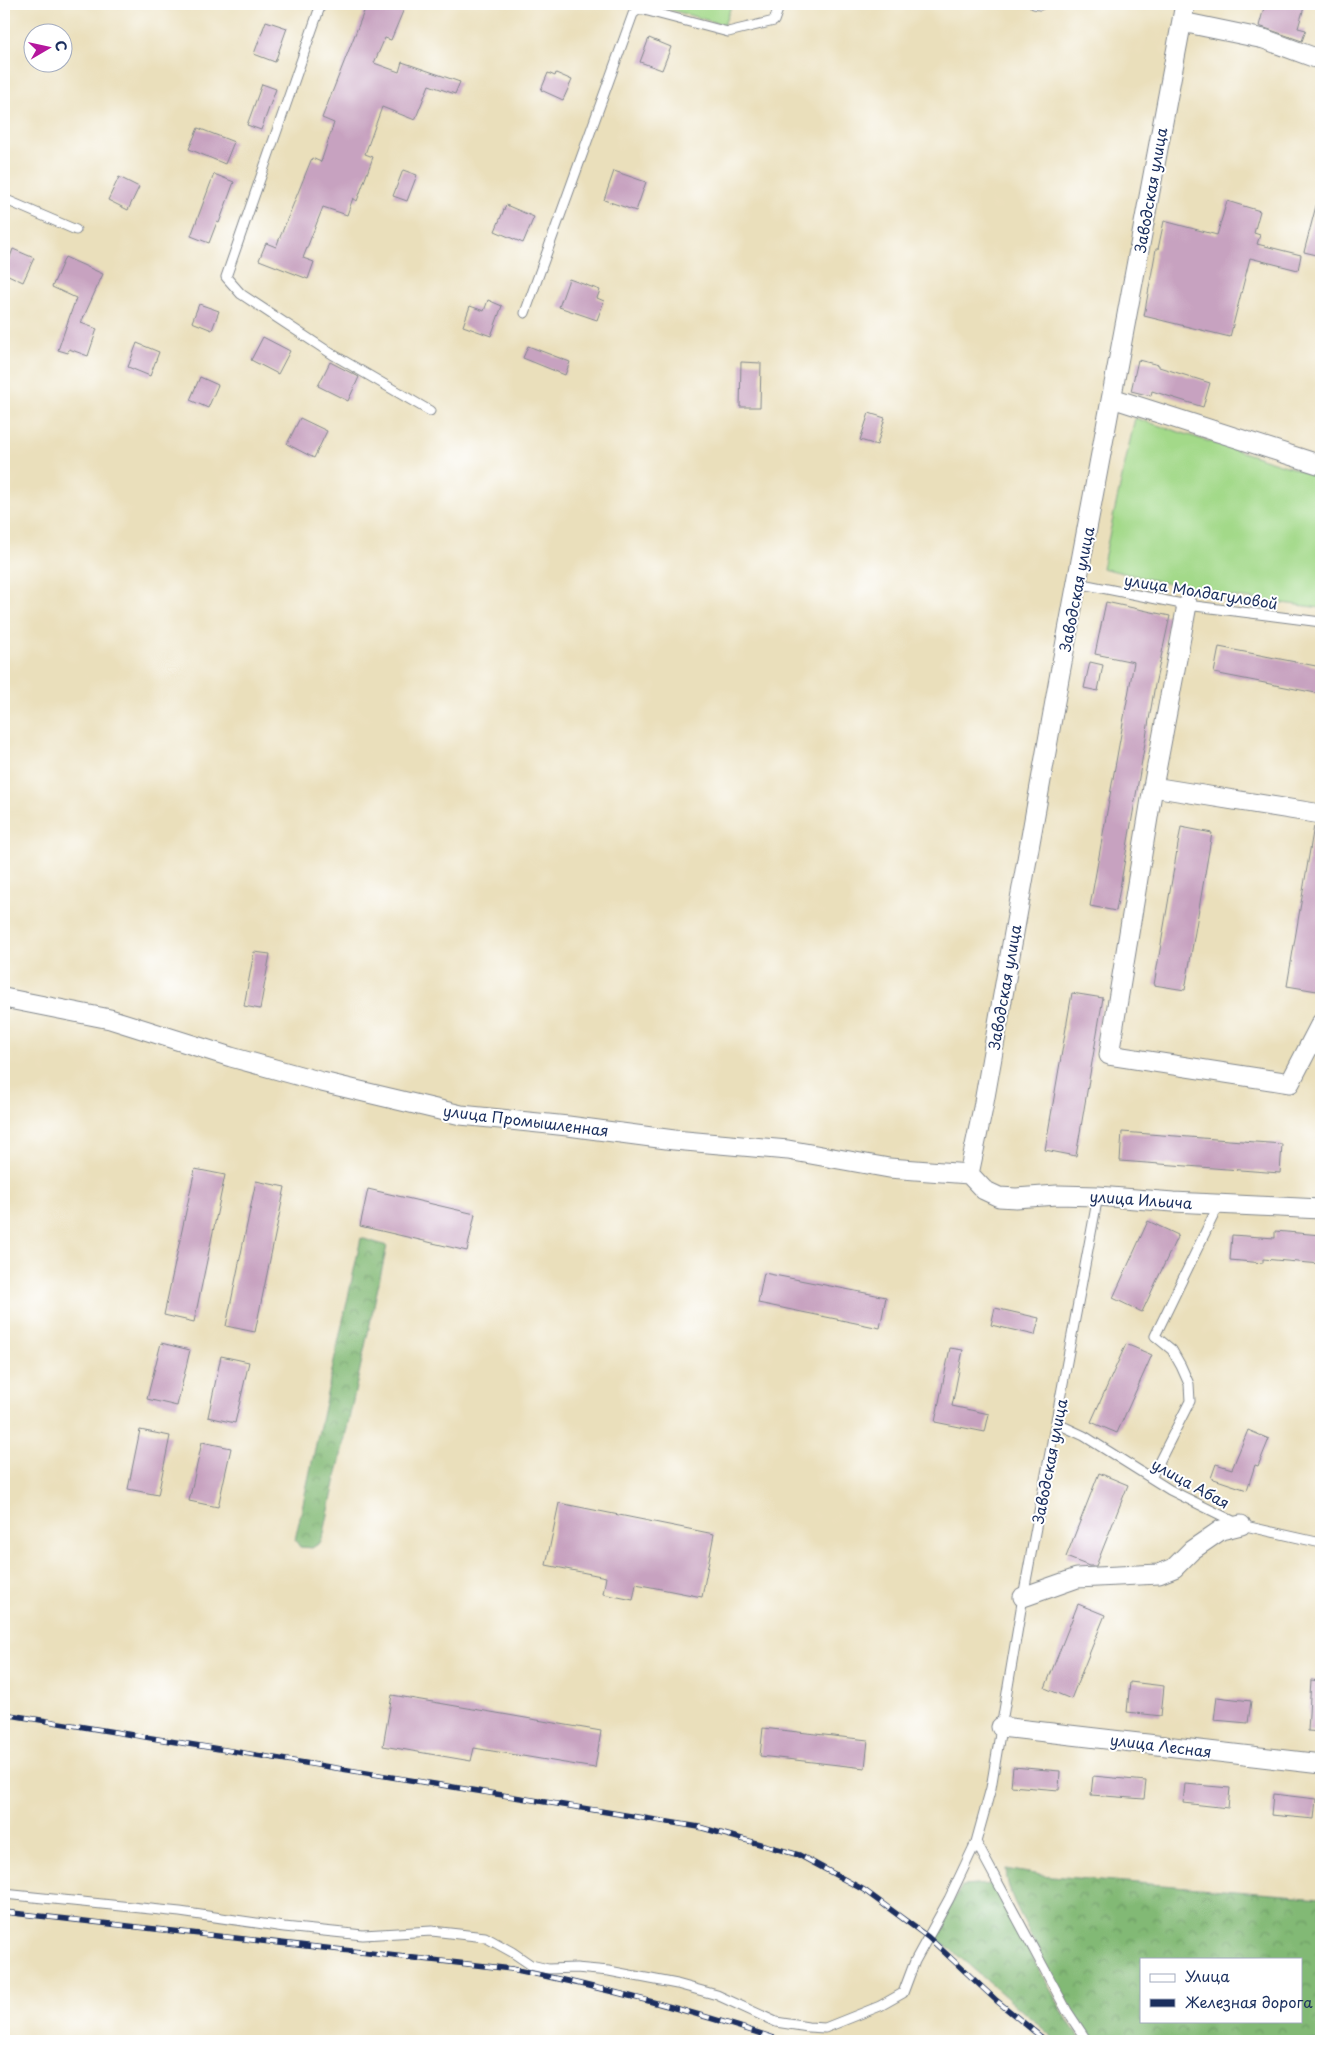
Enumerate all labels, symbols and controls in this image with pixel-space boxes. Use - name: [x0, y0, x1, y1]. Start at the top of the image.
- north arrow: [22, 22, 72, 72]
- text: С: [50, 39, 73, 53]
- street label: Заводская улица: [1128, 125, 1172, 254]
- street label: Заводская улица: [1053, 524, 1100, 653]
- street label: улица Молдагуловой: [1123, 568, 1279, 614]
- street label: Заводская улица: [982, 922, 1026, 1051]
- street label: улица Промышленная: [442, 1098, 610, 1142]
- street label: улица Ильича: [1089, 1184, 1194, 1214]
- street label: Заводская улица: [1026, 1396, 1073, 1525]
- street label: улица Абая: [1148, 1452, 1234, 1514]
- street label: улица Лесная: [1109, 1727, 1213, 1763]
- legend: [1140, 1958, 1302, 2022]
- text: Улица: [1185, 1964, 1230, 1987]
- text: Железная дорога: [1185, 1990, 1313, 2013]

